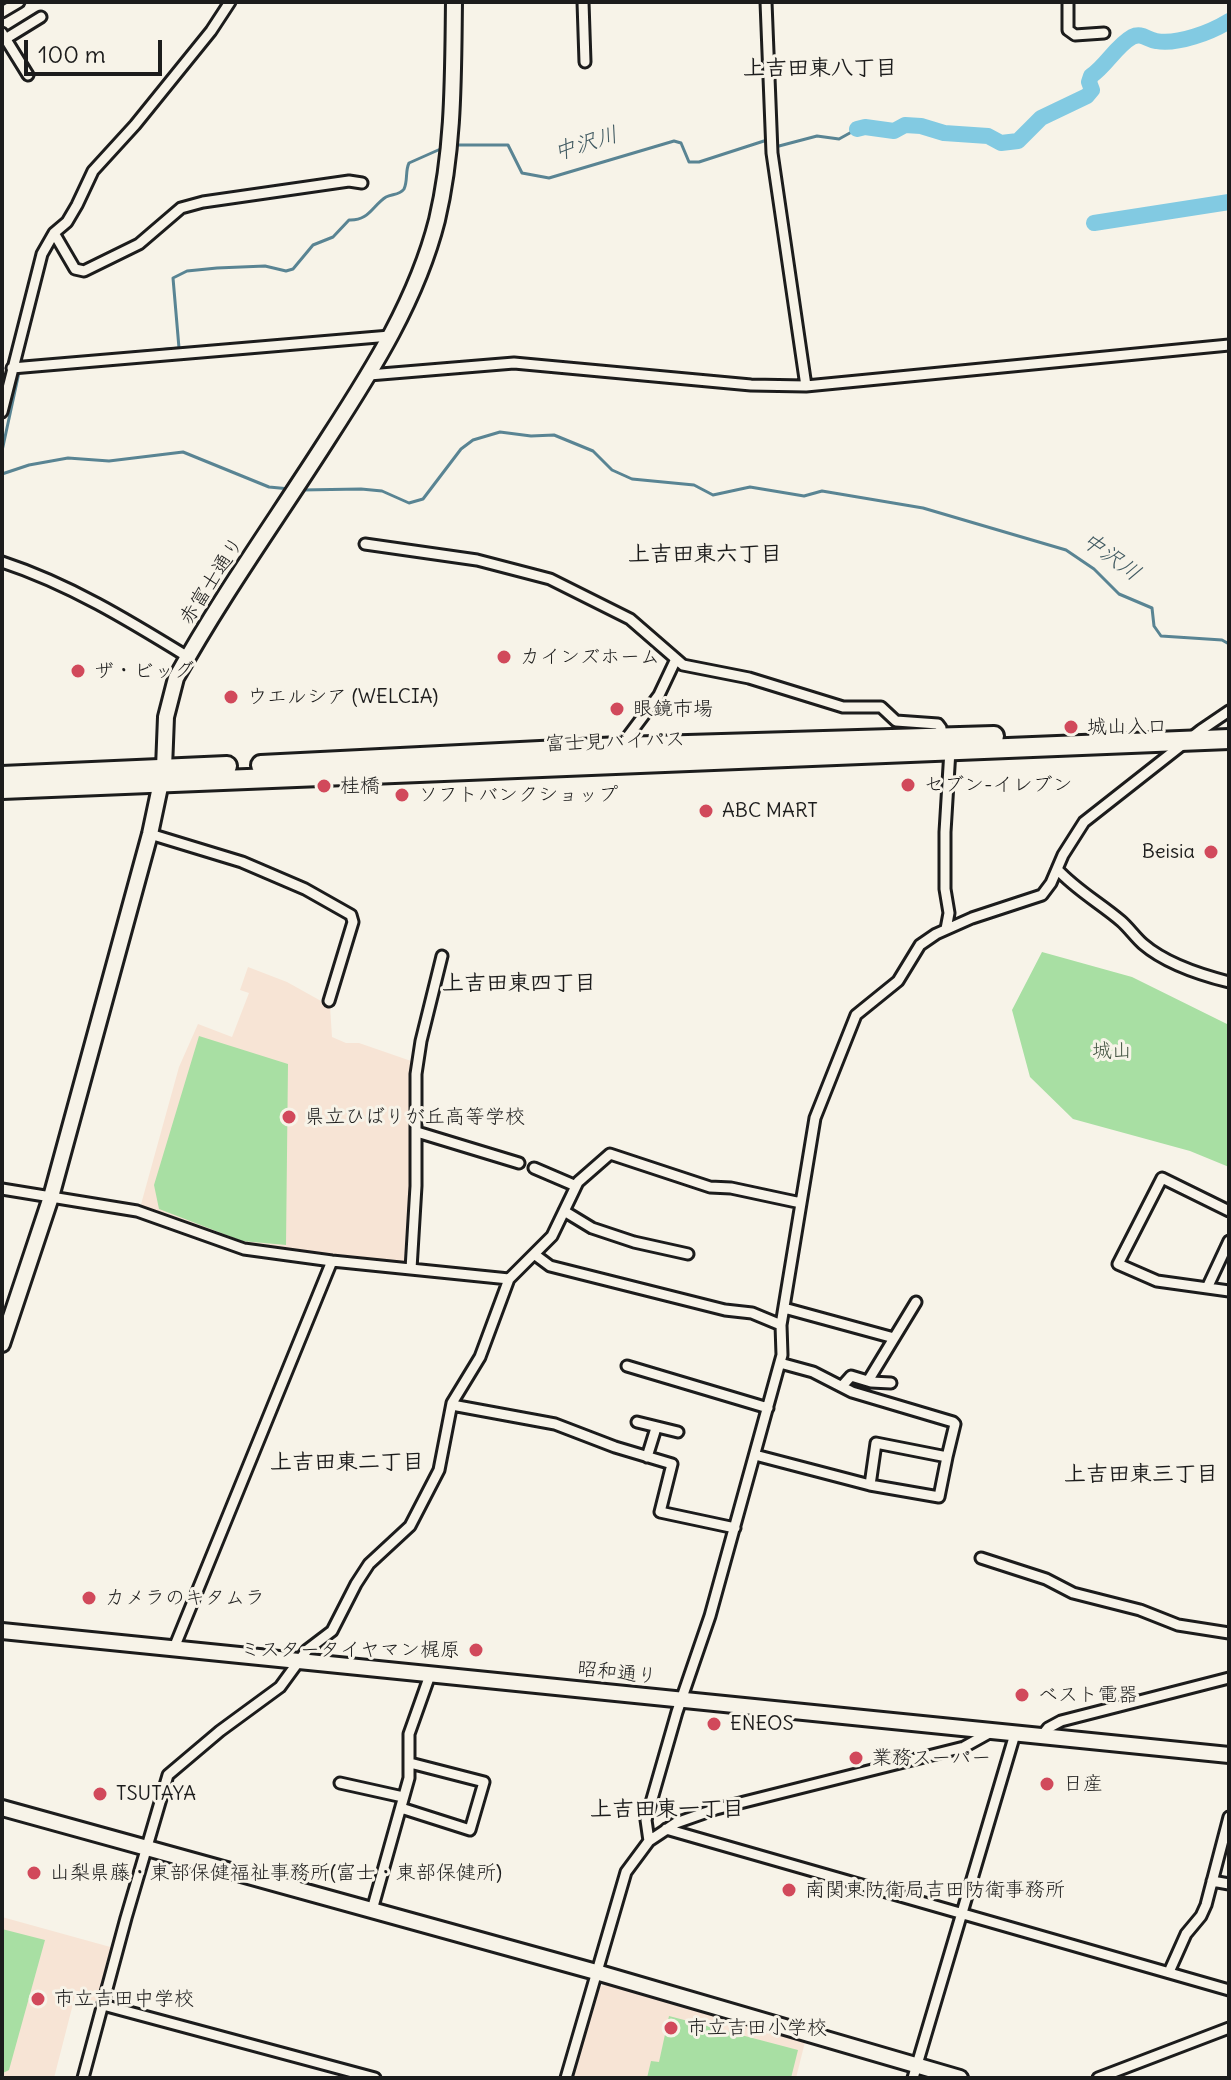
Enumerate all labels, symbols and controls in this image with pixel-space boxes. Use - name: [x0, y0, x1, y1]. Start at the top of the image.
- scale bar: [28, 24, 166, 74]
- text: 100 m: [38, 39, 106, 69]
- district label: 上吉田東八丁目: [743, 56, 897, 82]
- water label: 中沢川: [551, 122, 621, 166]
- water label: 中沢川: [1077, 527, 1145, 587]
- street label: 赤富士通り: [175, 533, 249, 629]
- district label: 上吉田東六丁目: [628, 542, 782, 568]
- place label: カインズホーム: [520, 645, 660, 669]
- marker: カインズホーム: [495, 648, 513, 666]
- place label: ザ・ビッグ: [94, 659, 194, 683]
- marker: ザ・ビッグ: [69, 662, 87, 680]
- place label: ウエルシア (WELCIA): [247, 685, 438, 709]
- marker: ウエルシア (WELCIA): [222, 688, 240, 706]
- place label: 眼鏡市場: [633, 697, 713, 721]
- marker: 眼鏡市場: [608, 700, 626, 718]
- place label: 城山入口: [1087, 715, 1167, 739]
- marker: 城山入口: [1062, 718, 1080, 736]
- street label: 富士見バイパス: [545, 728, 685, 756]
- place label: セブン-イレブン: [924, 773, 1073, 797]
- place label: 桂橋: [340, 774, 380, 798]
- marker: セブン-イレブン: [899, 776, 917, 794]
- marker: 桂橋: [315, 777, 333, 795]
- place label: ソフトバンクショップ: [418, 783, 618, 807]
- marker: ソフトバンクショップ: [393, 786, 411, 804]
- place label: ABC MART: [722, 799, 818, 823]
- marker: ABC MART: [697, 802, 715, 820]
- place label: Beisia: [1142, 840, 1195, 864]
- marker: Beisia: [1202, 843, 1220, 861]
- district label: 上吉田東四丁目: [442, 971, 596, 997]
- park label: 城山: [1092, 1039, 1132, 1063]
- place label: 県立ひばりが丘高等学校: [305, 1105, 525, 1129]
- marker: 県立ひばりが丘高等学校: [280, 1108, 298, 1126]
- district label: 上吉田東二丁目: [270, 1450, 424, 1476]
- district label: 上吉田東三丁目: [1064, 1462, 1218, 1488]
- place label: カメラのキタムラ: [105, 1586, 265, 1610]
- marker: カメラのキタムラ: [80, 1589, 98, 1607]
- place label: ミスタータイヤマン梶原: [240, 1638, 460, 1662]
- marker: ミスタータイヤマン梶原: [467, 1641, 485, 1659]
- street label: 昭和通り: [576, 1657, 658, 1689]
- place label: ベスト電器: [1038, 1683, 1138, 1707]
- marker: ベスト電器: [1013, 1686, 1031, 1704]
- place label: ENEOS: [730, 1712, 794, 1736]
- marker: ENEOS: [705, 1715, 723, 1733]
- place label: 業務スーパー: [872, 1746, 991, 1770]
- marker: 業務スーパー: [847, 1749, 865, 1767]
- place label: 日産: [1063, 1772, 1103, 1796]
- marker: 日産: [1038, 1775, 1056, 1793]
- place label: TSUTAYA: [116, 1782, 196, 1806]
- marker: TSUTAYA: [91, 1785, 109, 1803]
- district label: 上吉田東一丁目: [590, 1797, 744, 1823]
- place label: 山梨県藤・東部保健福祉事務所(富士・東部保健所): [50, 1861, 502, 1885]
- marker: 山梨県藤・東部保健福祉事務所(富士・東部保健所): [25, 1864, 43, 1882]
- place label: 南関東防衛局吉田防衛事務所: [805, 1878, 1065, 1902]
- marker: 南関東防衛局吉田防衛事務所: [780, 1881, 798, 1899]
- place label: 市立吉田中学校: [54, 1987, 194, 2011]
- marker: 市立吉田中学校: [29, 1990, 47, 2008]
- place label: 市立吉田小学校: [687, 2016, 827, 2040]
- marker: 市立吉田小学校: [662, 2019, 680, 2037]

